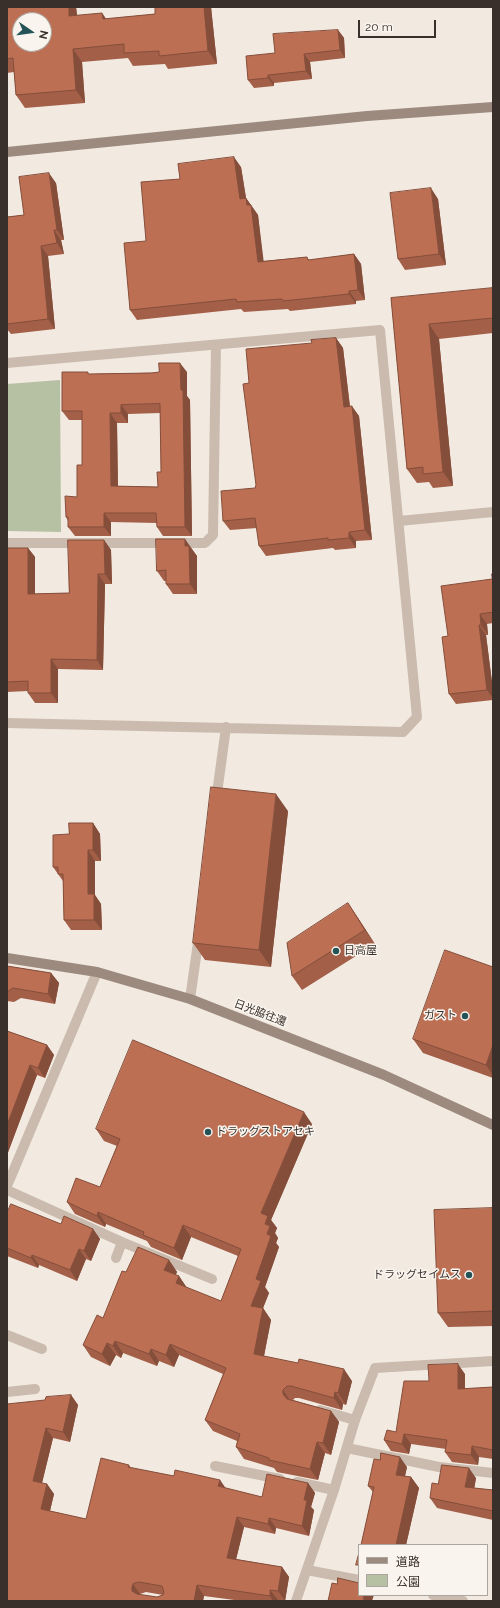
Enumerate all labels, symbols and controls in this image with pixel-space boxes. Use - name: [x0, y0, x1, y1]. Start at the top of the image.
- north arrow: [12, 12, 52, 52]
- scale bar: [360, 12, 438, 38]
- text: 20 m: [365, 20, 393, 34]
- text: N: [36, 29, 50, 40]
- place label: 日高屋: [344, 944, 377, 958]
- marker: 日高屋: [331, 946, 341, 956]
- street label: 日光脇往還: [232, 997, 288, 1029]
- place label: ガスト: [424, 1009, 457, 1023]
- marker: ガスト: [460, 1011, 470, 1021]
- place label: ドラッグストアセキ: [216, 1125, 315, 1139]
- marker: ドラッグストアセキ: [203, 1127, 213, 1137]
- place label: ドラッグセイムス: [373, 1268, 461, 1282]
- marker: ドラッグセイムス: [464, 1270, 474, 1280]
- legend: [358, 1544, 488, 1596]
- text: 道路: [396, 1555, 420, 1569]
- text: 公園: [396, 1575, 420, 1589]

